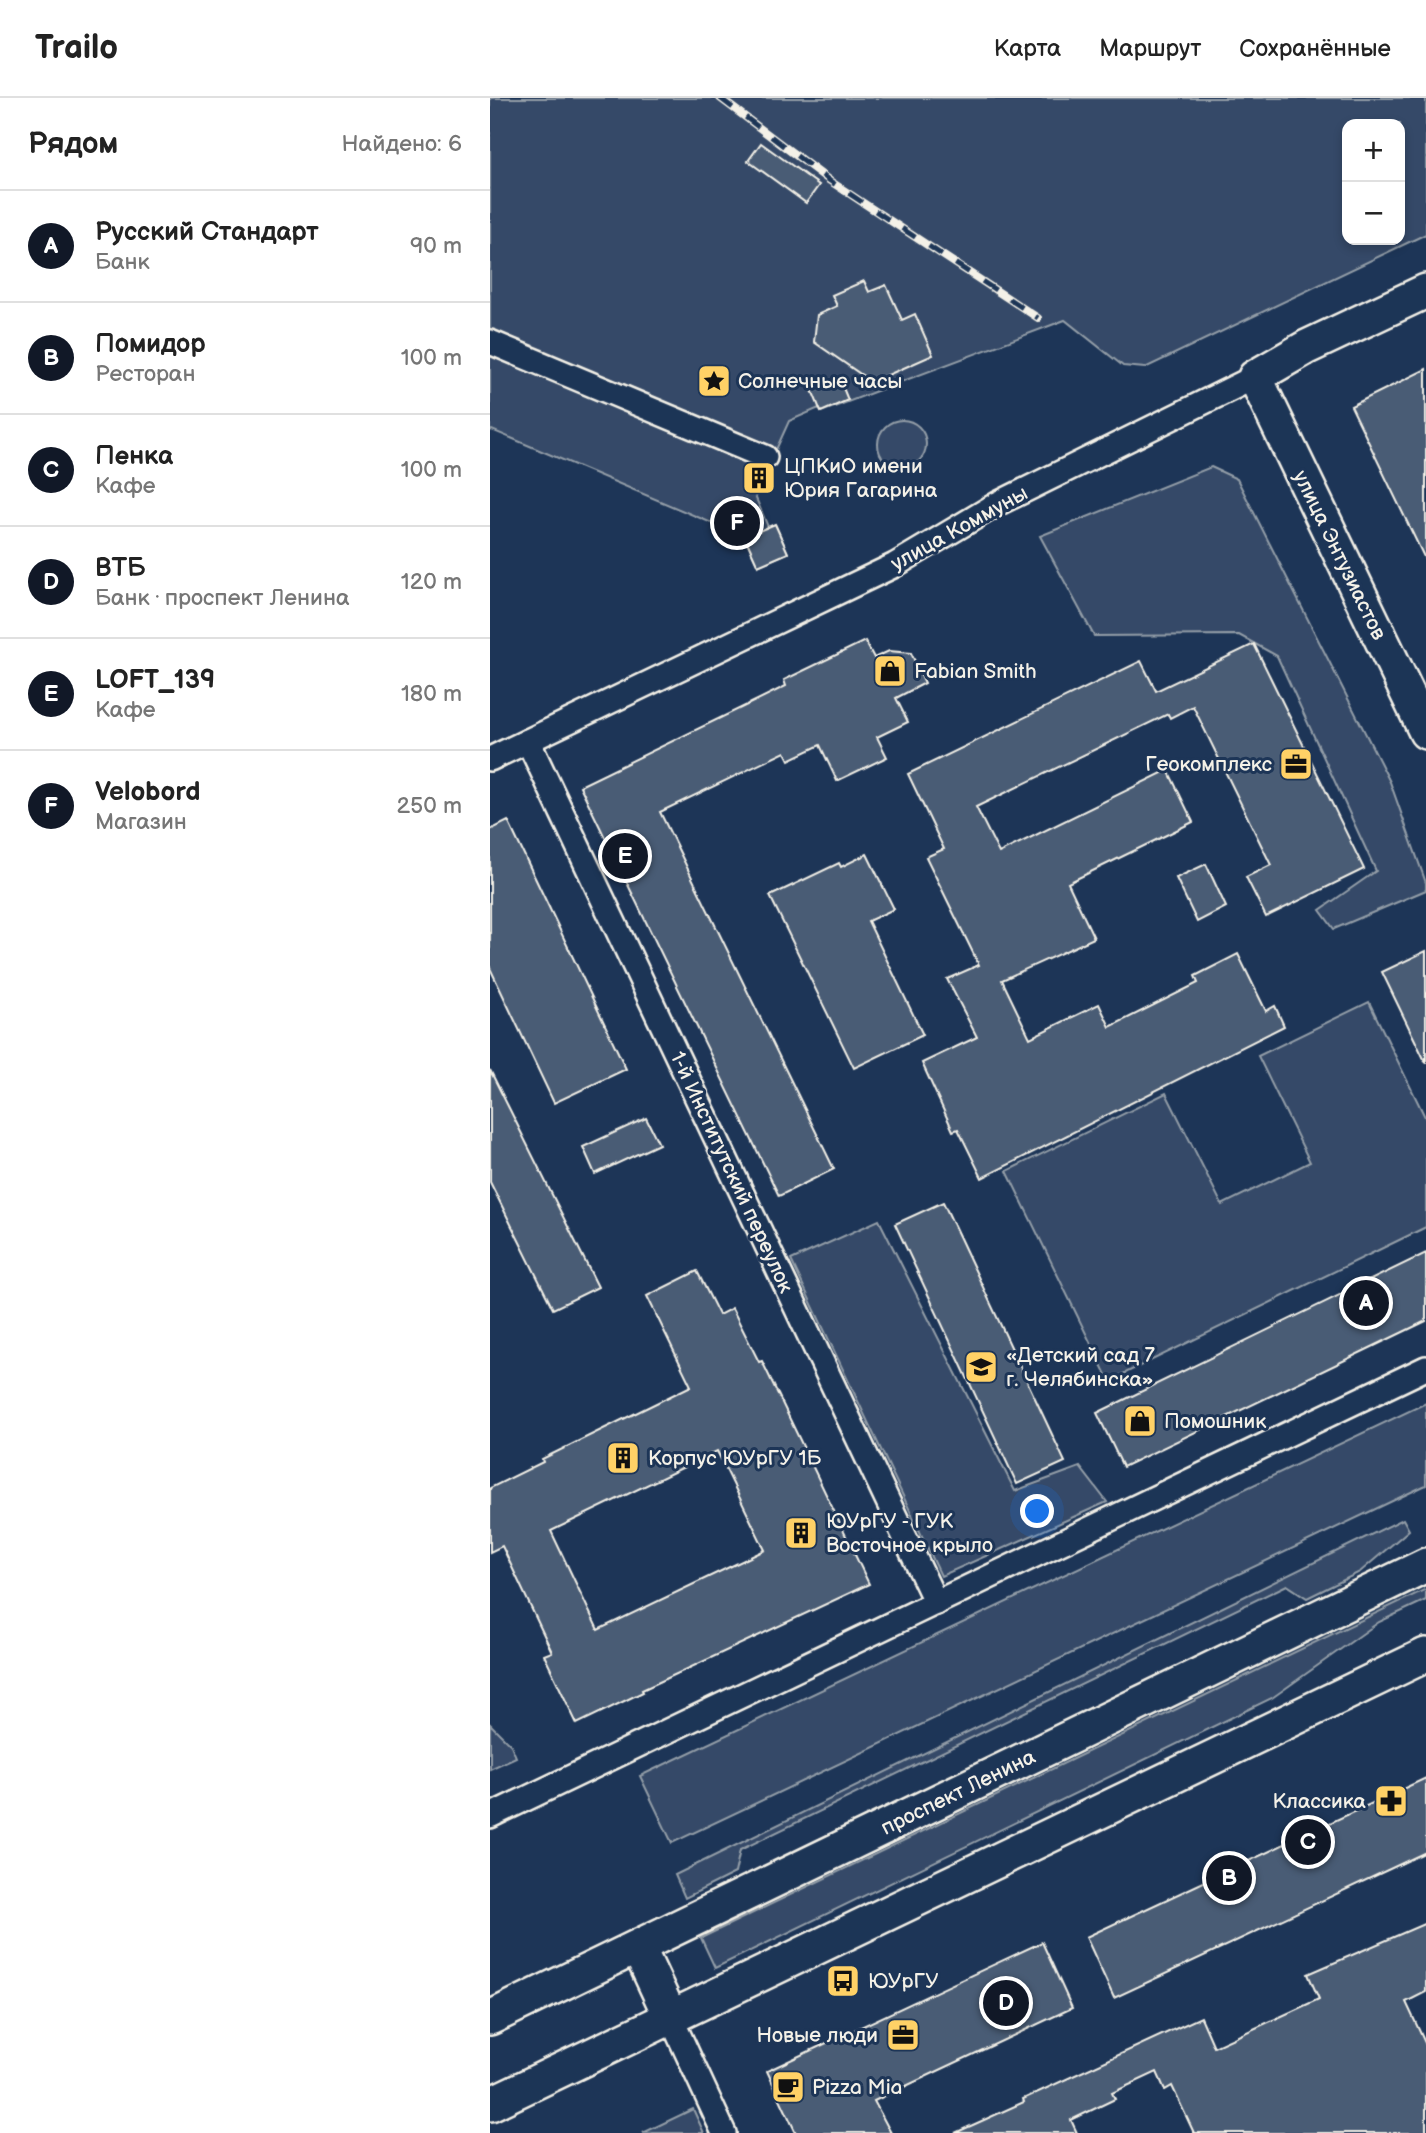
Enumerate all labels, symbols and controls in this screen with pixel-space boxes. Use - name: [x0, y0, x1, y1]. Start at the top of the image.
- text: Trailo: [35, 28, 118, 68]
- text: Карта: [994, 34, 1061, 63]
- text: Маршрут: [1099, 34, 1201, 63]
- text: Сохранённые: [1239, 34, 1391, 63]
- map controls: [1342, 119, 1405, 245]
- button: +: [1342, 119, 1405, 182]
- text: Рядом: [28, 126, 118, 162]
- text: Найдено: 6: [341, 130, 462, 158]
- button: −: [1342, 182, 1405, 245]
- text: Русский Стандарт: [95, 217, 319, 248]
- text: A: [44, 232, 58, 260]
- text: 90 m: [410, 232, 462, 260]
- text: Банк: [95, 248, 150, 276]
- text: Помидор: [95, 329, 206, 360]
- text: B: [43, 344, 59, 372]
- text: 100 m: [401, 344, 462, 372]
- text: Ресторан: [95, 360, 195, 388]
- place icon: Солнечные часы: [695, 362, 733, 400]
- place label: Солнечные часы: [738, 369, 902, 394]
- text: Пенка: [95, 441, 173, 472]
- place label: ЦПКиО имени Юрия Гагарина: [784, 454, 938, 503]
- text: C: [43, 456, 59, 484]
- text: 100 m: [401, 456, 462, 484]
- building icon: ЦПКиО имени Юрия Гагарина: [740, 459, 778, 497]
- street label: улица Энтузиастов: [1288, 467, 1391, 644]
- text: Кафе: [95, 472, 156, 500]
- street label: улица Коммуны: [886, 481, 1032, 576]
- pin: F: [714, 497, 760, 549]
- text: ВТБ: [95, 553, 146, 584]
- text: D: [43, 568, 59, 596]
- text: 120 m: [401, 568, 462, 596]
- text: Банк · проспект Ленина: [95, 584, 350, 612]
- shop icon: Fabian Smith: [871, 652, 909, 690]
- place label: Fabian Smith: [914, 659, 1037, 684]
- text: LOFT_139: [95, 665, 215, 696]
- text: E: [44, 680, 58, 708]
- text: 180 m: [401, 680, 462, 708]
- text: Кафе: [95, 696, 156, 724]
- office icon: Геокомплекс: [1277, 745, 1315, 783]
- place label: Геокомплекс: [1145, 752, 1272, 777]
- text: Velobord: [95, 777, 200, 808]
- text: F: [44, 792, 58, 820]
- text: 250 m: [396, 792, 462, 820]
- text: Магазин: [95, 808, 187, 836]
- pin: E: [602, 830, 648, 882]
- street label: 1-й Институтский переулок: [665, 1048, 799, 1297]
- pin: A: [1343, 1277, 1389, 1329]
- place label: «Детский сад 7 г. Челябинска»: [1006, 1343, 1155, 1392]
- school or university icon: «Детский сад 7 г. Челябинска»: [962, 1348, 1000, 1386]
- shop icon: Помошник: [1121, 1402, 1159, 1440]
- place label: Помошник: [1164, 1409, 1266, 1434]
- building icon: Корпус ЮУрГУ 1Б: [604, 1439, 642, 1477]
- place label: Корпус ЮУрГУ 1Б: [648, 1446, 822, 1471]
- your location: [1020, 1494, 1054, 1528]
- place label: ЮУрГУ - ГУК Восточное крыло: [826, 1509, 993, 1558]
- building icon: ЮУрГУ - ГУК Восточное крыло: [782, 1514, 820, 1552]
- street label: проспект Ленина: [877, 1744, 1040, 1841]
- pharmacy icon: Классика: [1372, 1782, 1410, 1820]
- place label: Классика: [1273, 1789, 1367, 1814]
- pin: C: [1285, 1816, 1331, 1868]
- pin: B: [1206, 1852, 1252, 1904]
- bus stop icon: ЮУрГУ: [824, 1962, 862, 2000]
- place label: ЮУрГУ: [868, 1969, 939, 1994]
- pin: D: [983, 1977, 1029, 2029]
- office icon: Новые люди: [884, 2016, 922, 2054]
- place label: Новые люди: [757, 2023, 878, 2048]
- cafe icon: Pizza Mia: [769, 2068, 807, 2106]
- place label: Pizza Mia: [812, 2075, 902, 2100]

